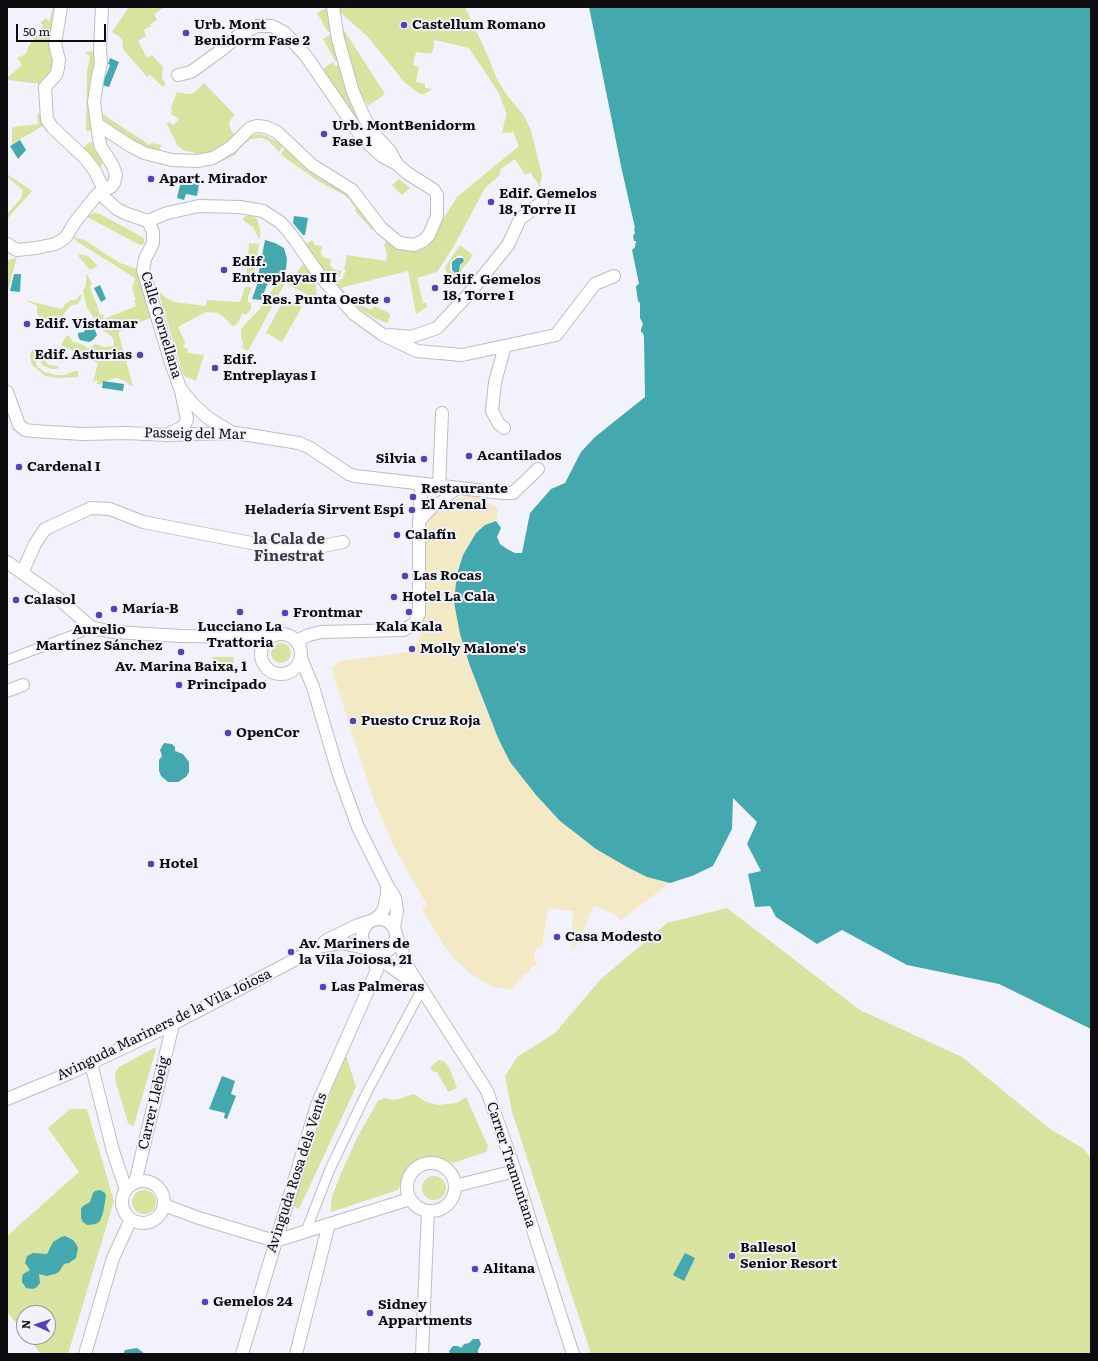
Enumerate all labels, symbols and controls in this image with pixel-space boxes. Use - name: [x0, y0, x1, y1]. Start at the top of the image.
- scale bar: [18, 16, 108, 42]
- place label: Urb. Mont Benidorm Fase 2: [194, 17, 310, 50]
- place label: Castellum Romano: [412, 17, 546, 33]
- marker: Castellum Romano: [399, 20, 409, 30]
- text: 50 m: [23, 22, 50, 40]
- marker: Urb. Mont Benidorm Fase 2: [181, 28, 191, 38]
- place label: Urb. MontBenidorm Fase 1: [332, 118, 476, 150]
- marker: Urb. MontBenidorm Fase 1: [319, 129, 329, 139]
- place label: Apart. Mirador: [159, 171, 267, 187]
- marker: Apart. Mirador: [146, 174, 156, 184]
- place label: Edif. Gemelos 18, Torre II: [499, 186, 597, 218]
- marker: Edif. Gemelos 18, Torre II: [486, 197, 496, 207]
- place label: Edif. Entreplayas III: [232, 254, 337, 286]
- marker: Edif. Entreplayas III: [219, 265, 229, 275]
- street label: Calle Cornellana: [137, 270, 185, 380]
- place label: Edif. Gemelos 18, Torre I: [443, 272, 541, 304]
- marker: Edif. Gemelos 18, Torre I: [430, 283, 440, 293]
- place label: Res. Punta Oeste: [262, 292, 379, 308]
- marker: Res. Punta Oeste: [382, 295, 392, 305]
- place label: Edif. Vistamar: [35, 316, 138, 332]
- marker: Edif. Vistamar: [22, 319, 32, 329]
- place label: Edif. Asturias: [35, 347, 132, 363]
- marker: Edif. Asturias: [135, 350, 145, 360]
- place label: Edif. Entreplayas I: [223, 352, 316, 384]
- marker: Edif. Entreplayas I: [210, 363, 220, 373]
- street label: Passeig del Mar: [144, 425, 246, 443]
- place label: Acantilados: [477, 448, 562, 464]
- place label: Silvia: [376, 451, 416, 467]
- marker: Acantilados: [464, 451, 474, 461]
- marker: Silvia: [419, 454, 429, 464]
- place label: Cardenal I: [27, 459, 101, 475]
- marker: Cardenal I: [14, 462, 24, 472]
- place label: Restaurante El Arenal: [421, 481, 508, 514]
- marker: Restaurante El Arenal: [408, 492, 418, 502]
- place label: Heladería Sirvent Espí: [244, 502, 404, 518]
- marker: Heladería Sirvent Espí: [407, 505, 417, 515]
- place label: Calafín: [405, 527, 456, 543]
- marker: Calafín: [392, 530, 402, 540]
- district label: la Cala de Finestrat: [253, 531, 325, 566]
- place label: Las Rocas: [413, 568, 481, 584]
- marker: Las Rocas: [400, 571, 410, 581]
- place label: Hotel La Cala: [402, 589, 495, 605]
- place label: Calasol: [24, 592, 76, 608]
- marker: Hotel La Cala: [389, 592, 399, 602]
- marker: Calasol: [11, 595, 21, 605]
- place label: María-B: [122, 601, 179, 617]
- marker: María-B: [109, 604, 119, 614]
- place label: Frontmar: [293, 605, 363, 621]
- marker: Lucciano La Trattoria: [235, 607, 245, 617]
- marker: Kala Kala: [404, 607, 414, 617]
- marker: Frontmar: [280, 608, 290, 618]
- marker: Aurelio Martínez Sánchez: [94, 610, 104, 620]
- place label: Lucciano La Trattoria: [198, 619, 282, 652]
- place label: Kala Kala: [375, 619, 443, 635]
- place label: Aurelio Martínez Sánchez: [36, 622, 162, 654]
- place label: Molly Malone's: [420, 641, 526, 657]
- marker: Molly Malone's: [407, 644, 417, 654]
- marker: Av. Marina Baixa, 1: [176, 647, 186, 657]
- place label: Av. Marina Baixa, 1: [115, 659, 247, 675]
- place label: Principado: [187, 677, 266, 693]
- marker: Principado: [174, 680, 184, 690]
- place label: Puesto Cruz Roja: [361, 713, 481, 729]
- marker: Puesto Cruz Roja: [348, 716, 358, 726]
- place label: OpenCor: [236, 725, 300, 741]
- marker: OpenCor: [223, 728, 233, 738]
- place label: Hotel: [159, 856, 198, 872]
- marker: Hotel: [146, 859, 156, 869]
- place label: Casa Modesto: [565, 929, 662, 945]
- marker: Casa Modesto: [552, 932, 562, 942]
- place label: Av. Mariners de la Vila Joiosa, 21: [299, 936, 412, 968]
- marker: Av. Mariners de la Vila Joiosa, 21: [286, 947, 296, 957]
- street label: Avinguda Mariners de la Vila Joiosa: [54, 966, 274, 1084]
- place label: Las Palmeras: [331, 979, 424, 995]
- marker: Las Palmeras: [318, 982, 328, 992]
- street label: Carrer Llebeig: [135, 1055, 173, 1151]
- street label: Avinguda Rosa dels Vents: [263, 1091, 331, 1255]
- street label: Carrer Tramuntana: [483, 1100, 539, 1230]
- place label: Ballesol Senior Resort: [740, 1240, 837, 1272]
- marker: Ballesol Senior Resort: [727, 1251, 737, 1261]
- place label: Alitana: [483, 1261, 535, 1277]
- marker: Alitana: [470, 1264, 480, 1274]
- place label: Gemelos 24: [213, 1294, 293, 1310]
- marker: Gemelos 24: [200, 1297, 210, 1307]
- place label: Sidney Appartments: [378, 1297, 472, 1330]
- north arrow: [16, 1305, 56, 1345]
- marker: Sidney Appartments: [365, 1308, 375, 1318]
- text: N: [17, 1319, 33, 1329]

